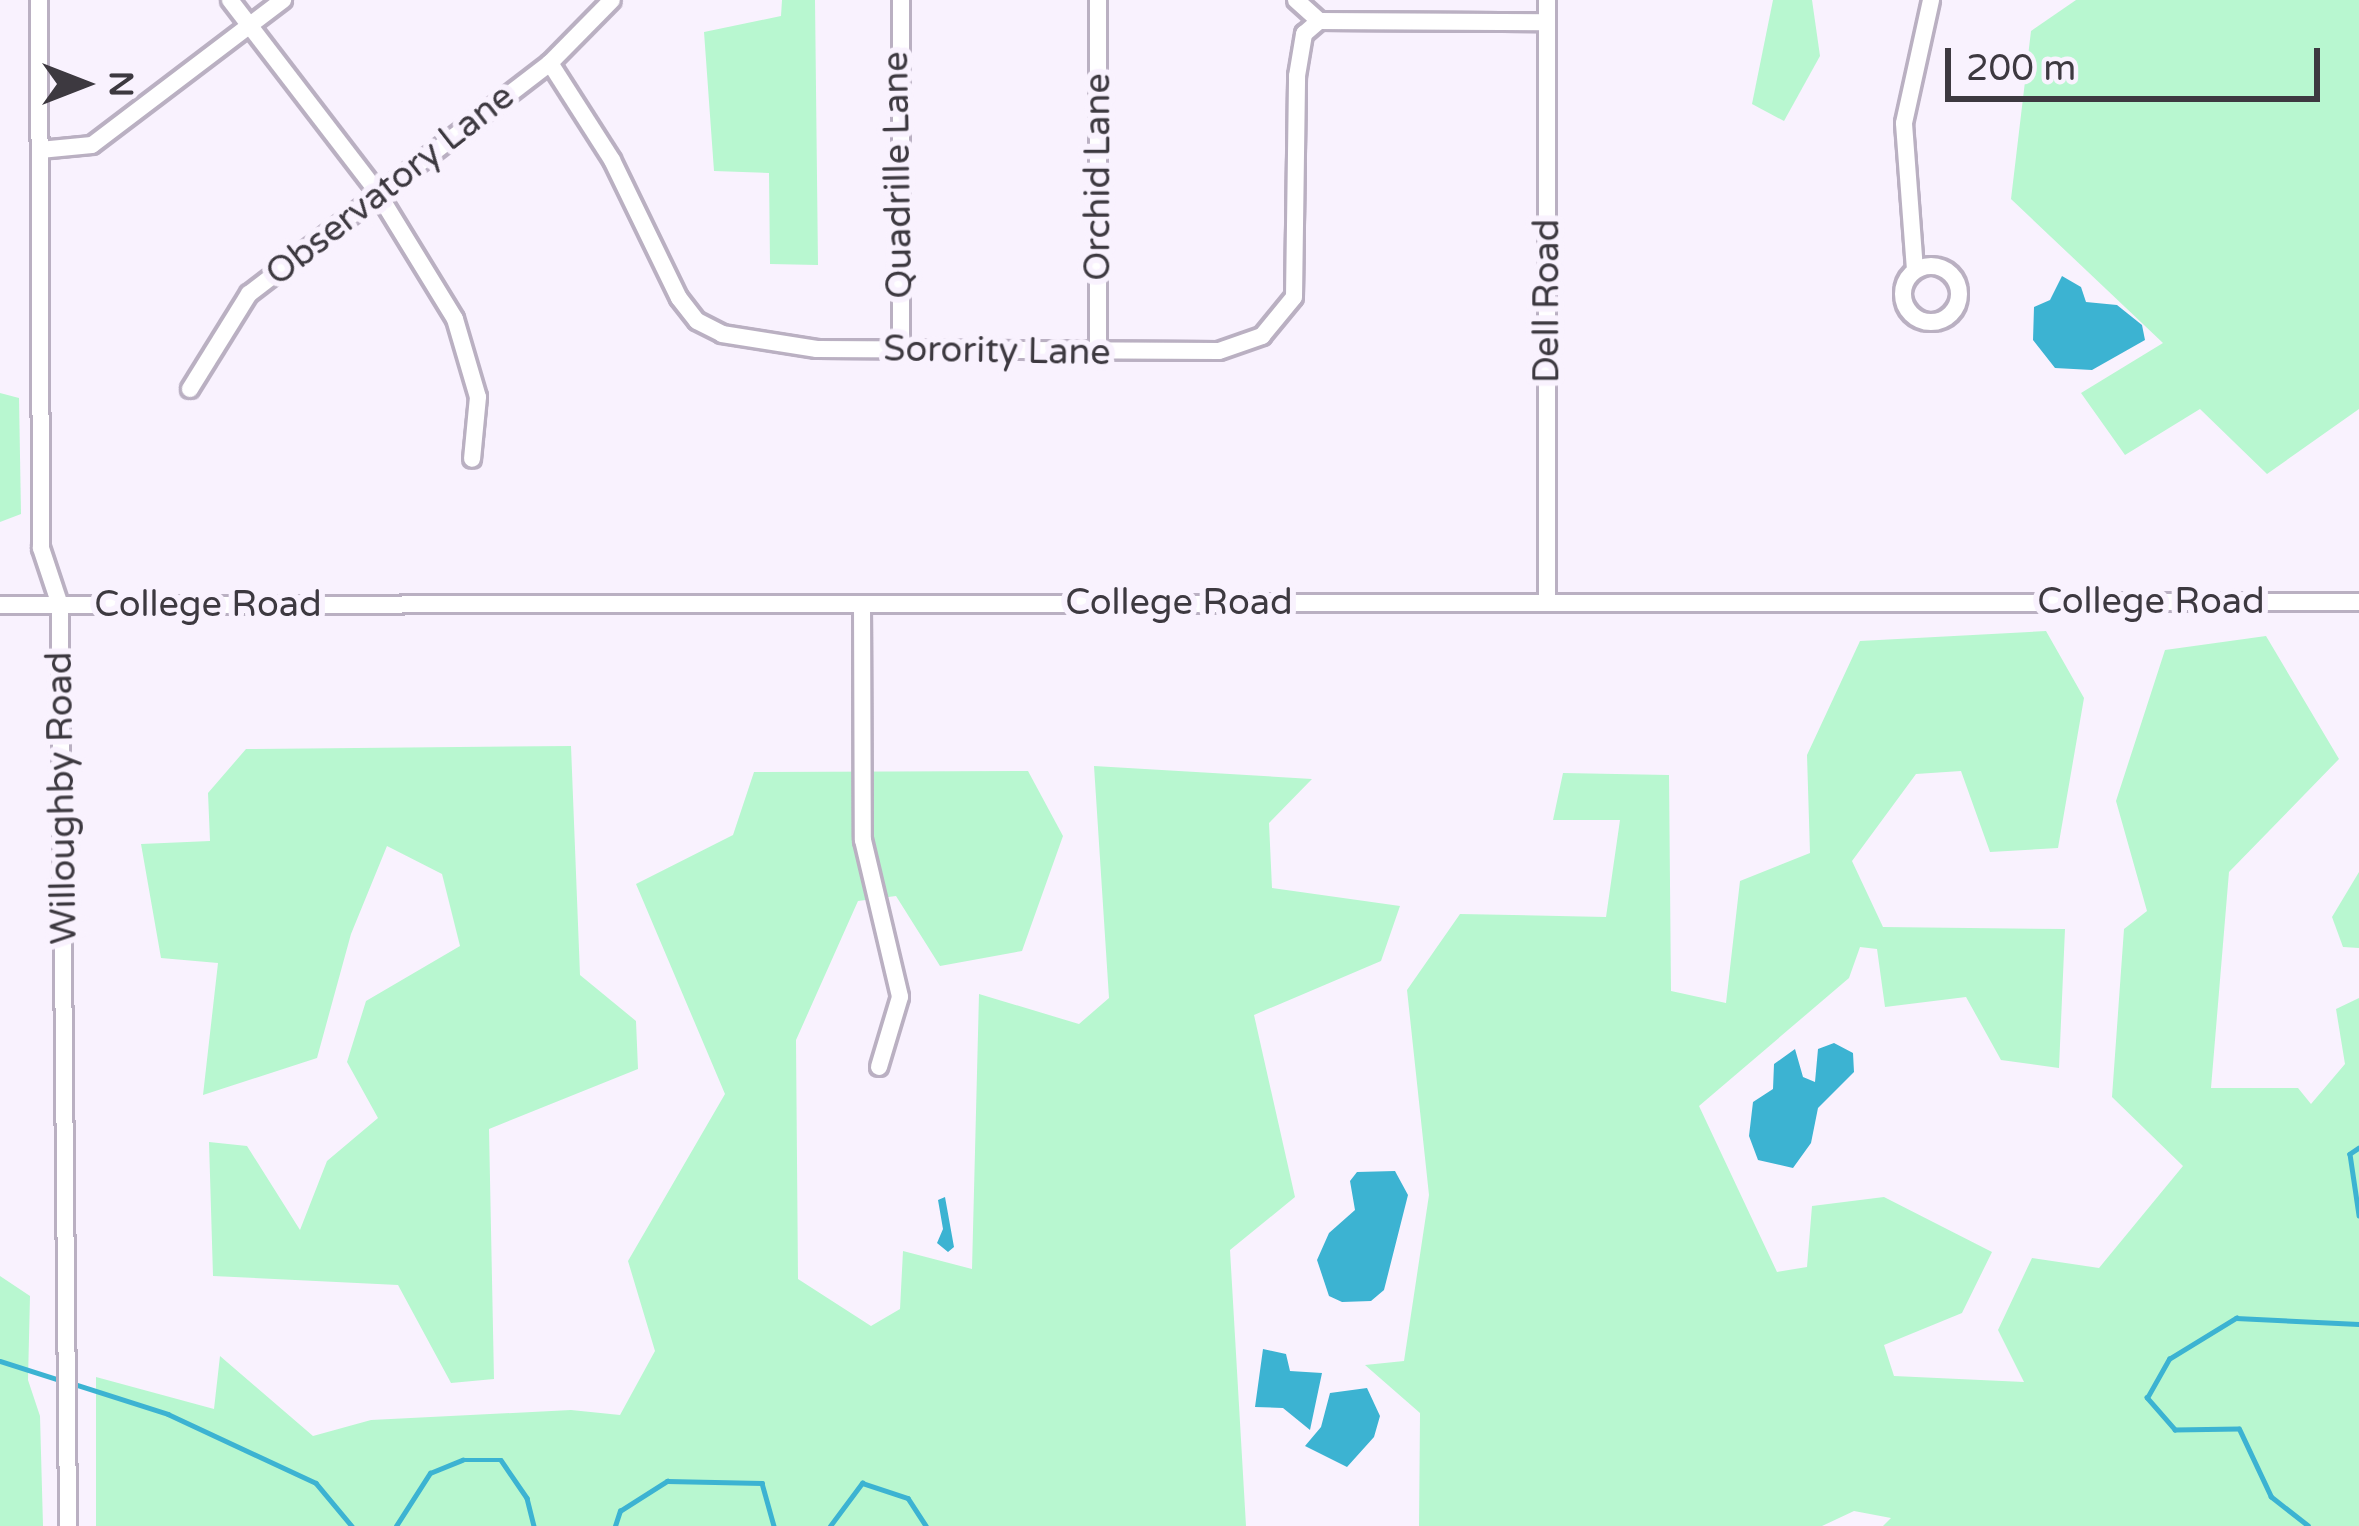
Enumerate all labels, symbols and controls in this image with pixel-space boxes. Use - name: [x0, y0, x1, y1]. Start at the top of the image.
- north arrow: [24, 24, 144, 144]
- scale bar: [1951, 24, 2326, 98]
- text: 200 m: [1966, 47, 2076, 90]
- street label: Quadrille Lane: [874, 51, 922, 299]
- text: N: [101, 71, 140, 97]
- street label: Orchid Lane: [1076, 73, 1120, 281]
- street label: Observatory Lane: [257, 75, 523, 295]
- street label: Dell Road: [1525, 219, 1569, 383]
- street label: Sorority Lane: [883, 327, 1111, 375]
- street label: College Road: [2037, 580, 2265, 624]
- street label: College Road: [1065, 581, 1293, 625]
- street label: College Road: [94, 583, 322, 627]
- street label: Willoughby Road: [38, 651, 86, 945]

